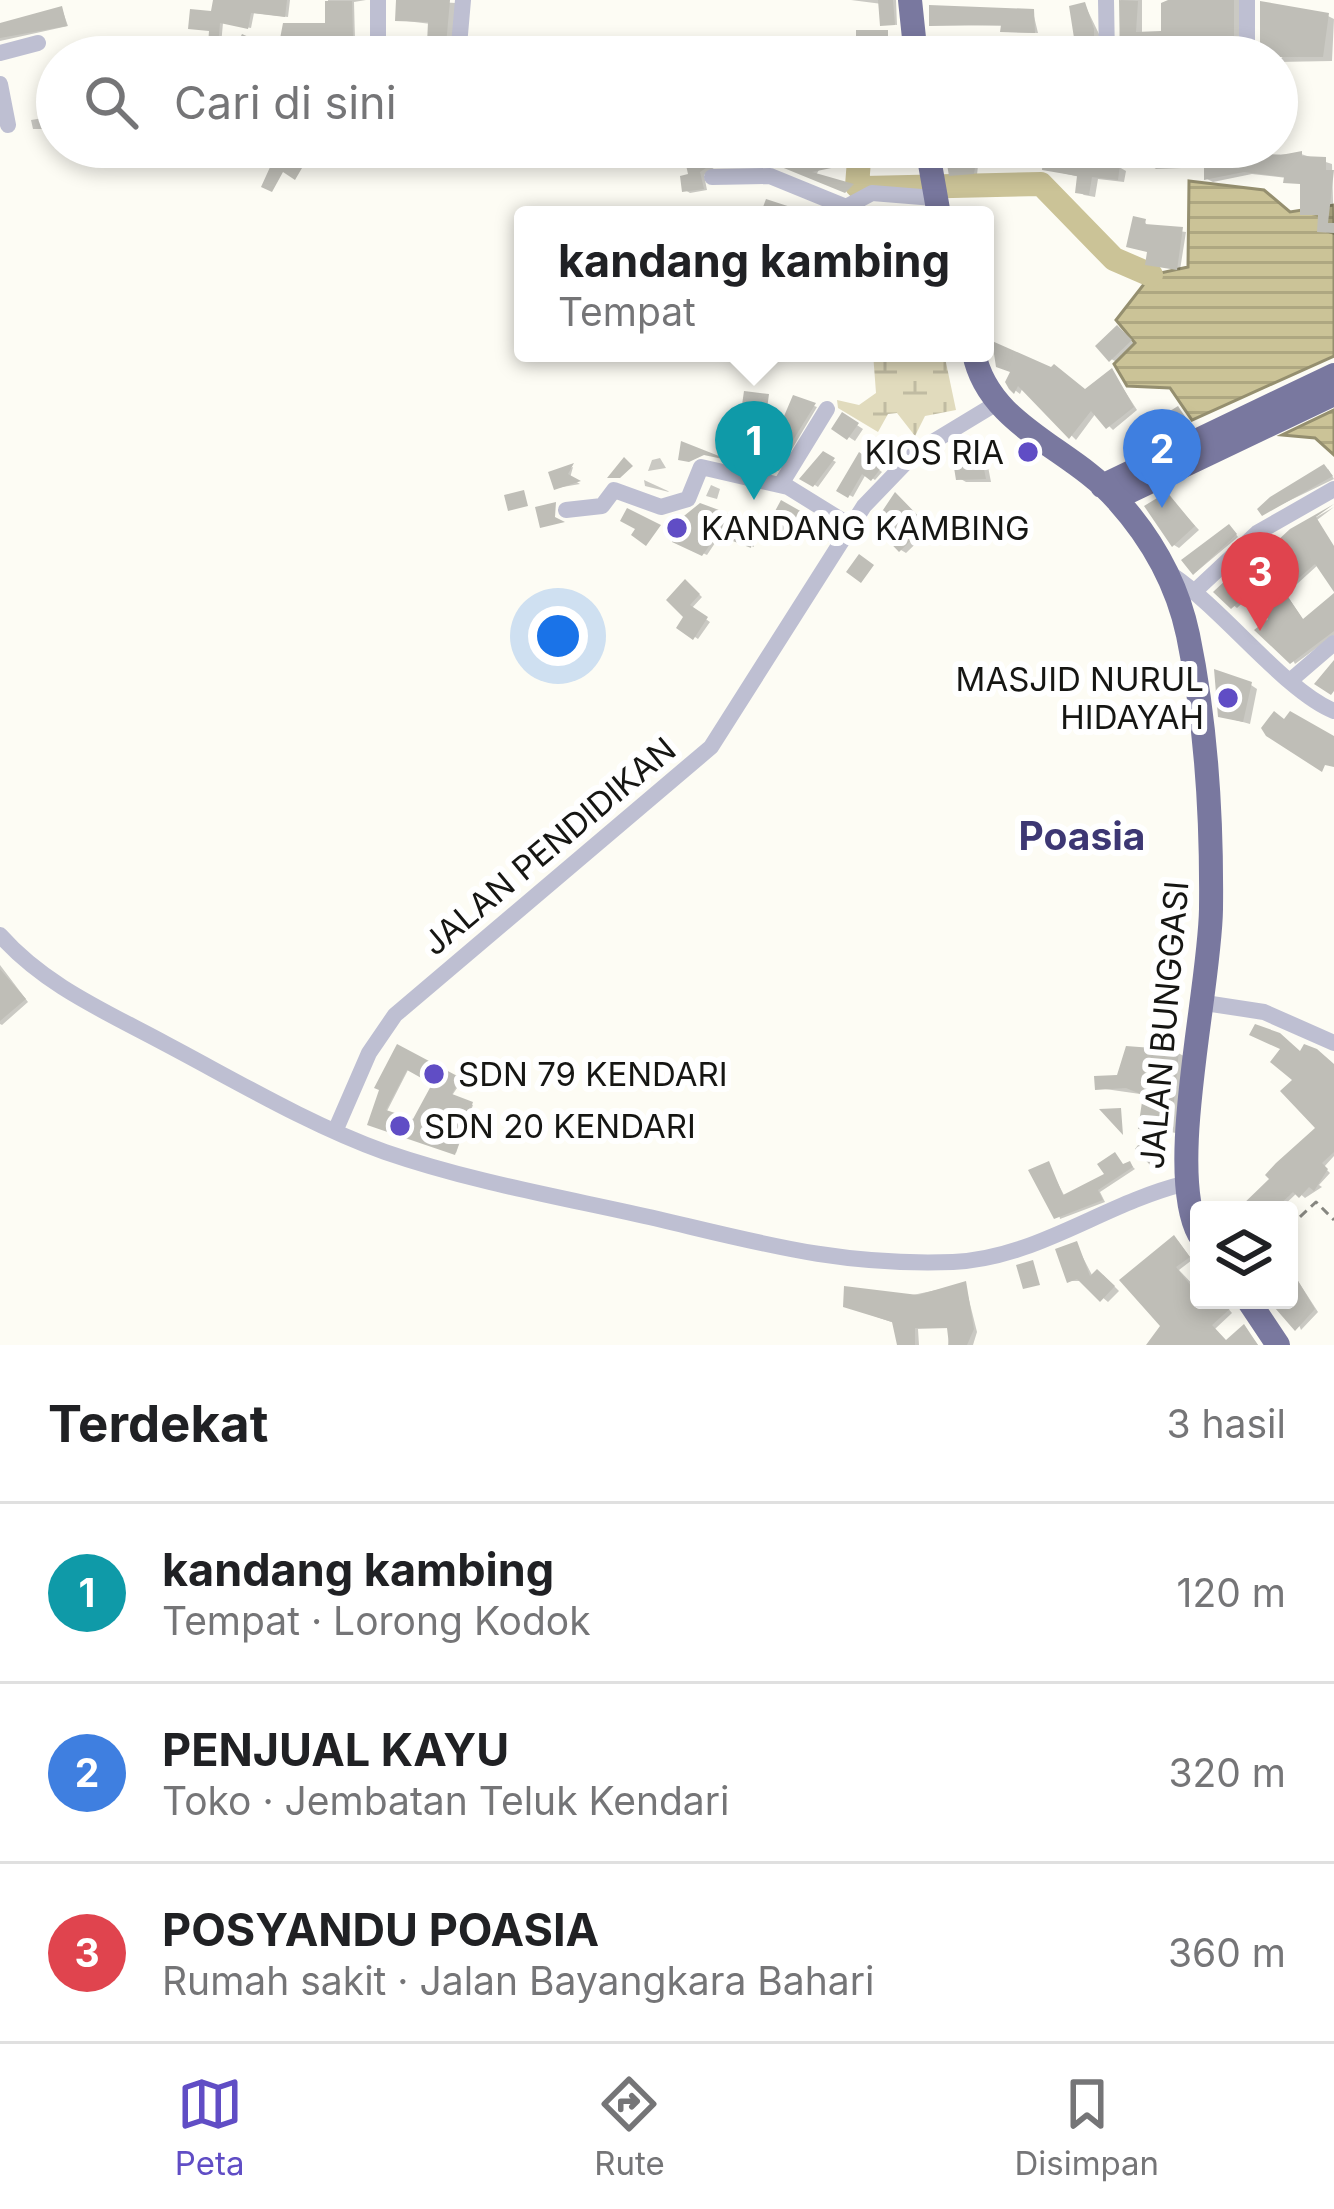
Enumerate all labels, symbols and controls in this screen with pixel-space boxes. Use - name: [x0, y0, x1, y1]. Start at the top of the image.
- search box: [36, 36, 1298, 168]
- icon: search: [78, 69, 144, 135]
- text: Cari di sini: [174, 75, 397, 130]
- popup: [514, 206, 994, 362]
- text: kandang kambing: [558, 233, 950, 288]
- text: Tempat: [558, 288, 696, 335]
- pin: 1: [715, 401, 793, 500]
- pin: 2: [1123, 409, 1201, 508]
- place label: KIOS RIA: [864, 432, 1004, 472]
- marker: KIOS RIA: [1015, 439, 1041, 465]
- place label: KANDANG KAMBING: [701, 508, 1030, 548]
- marker: KANDANG KAMBING: [664, 515, 690, 541]
- pin: 3: [1221, 532, 1299, 631]
- your location: [528, 606, 588, 666]
- place label: MASJID NURUL HIDAYAH: [956, 659, 1204, 737]
- marker: MASJID NURUL HIDAYAH: [1215, 685, 1241, 711]
- street label: JALAN PENDIDIKAN: [415, 729, 683, 963]
- district label: Poasia: [1019, 812, 1145, 859]
- street label: JALAN BUNGGASI: [1131, 879, 1197, 1171]
- place label: SDN 79 KENDARI: [458, 1054, 728, 1094]
- marker: SDN 79 KENDARI: [421, 1061, 447, 1087]
- place label: SDN 20 KENDARI: [424, 1106, 696, 1146]
- marker: SDN 20 KENDARI: [387, 1113, 413, 1139]
- map controls: [1190, 1201, 1298, 1309]
- button: layers: [1190, 1201, 1298, 1309]
- text: Terdekat: [48, 1393, 268, 1454]
- text: 3 hasil: [1167, 1400, 1286, 1447]
- text: kandang kambing: [162, 1542, 554, 1597]
- text: 1: [79, 1569, 95, 1616]
- text: 120 m: [1177, 1569, 1286, 1616]
- text: Tempat · Lorong Kodok: [162, 1597, 591, 1644]
- text: PENJUAL KAYU: [162, 1722, 509, 1777]
- text: 2: [75, 1749, 99, 1796]
- text: 320 m: [1168, 1749, 1286, 1796]
- text: Toko · Jembatan Teluk Kendari: [162, 1777, 729, 1824]
- text: POSYANDU POASIA: [162, 1902, 599, 1957]
- text: 3: [74, 1929, 100, 1976]
- text: 360 m: [1168, 1929, 1286, 1976]
- text: Rumah sakit · Jalan Bayangkara Bahari: [162, 1957, 874, 2004]
- tab: Peta: [175, 2071, 245, 2183]
- tab: Rute: [594, 2071, 665, 2183]
- tab: Disimpan: [1014, 2071, 1159, 2183]

